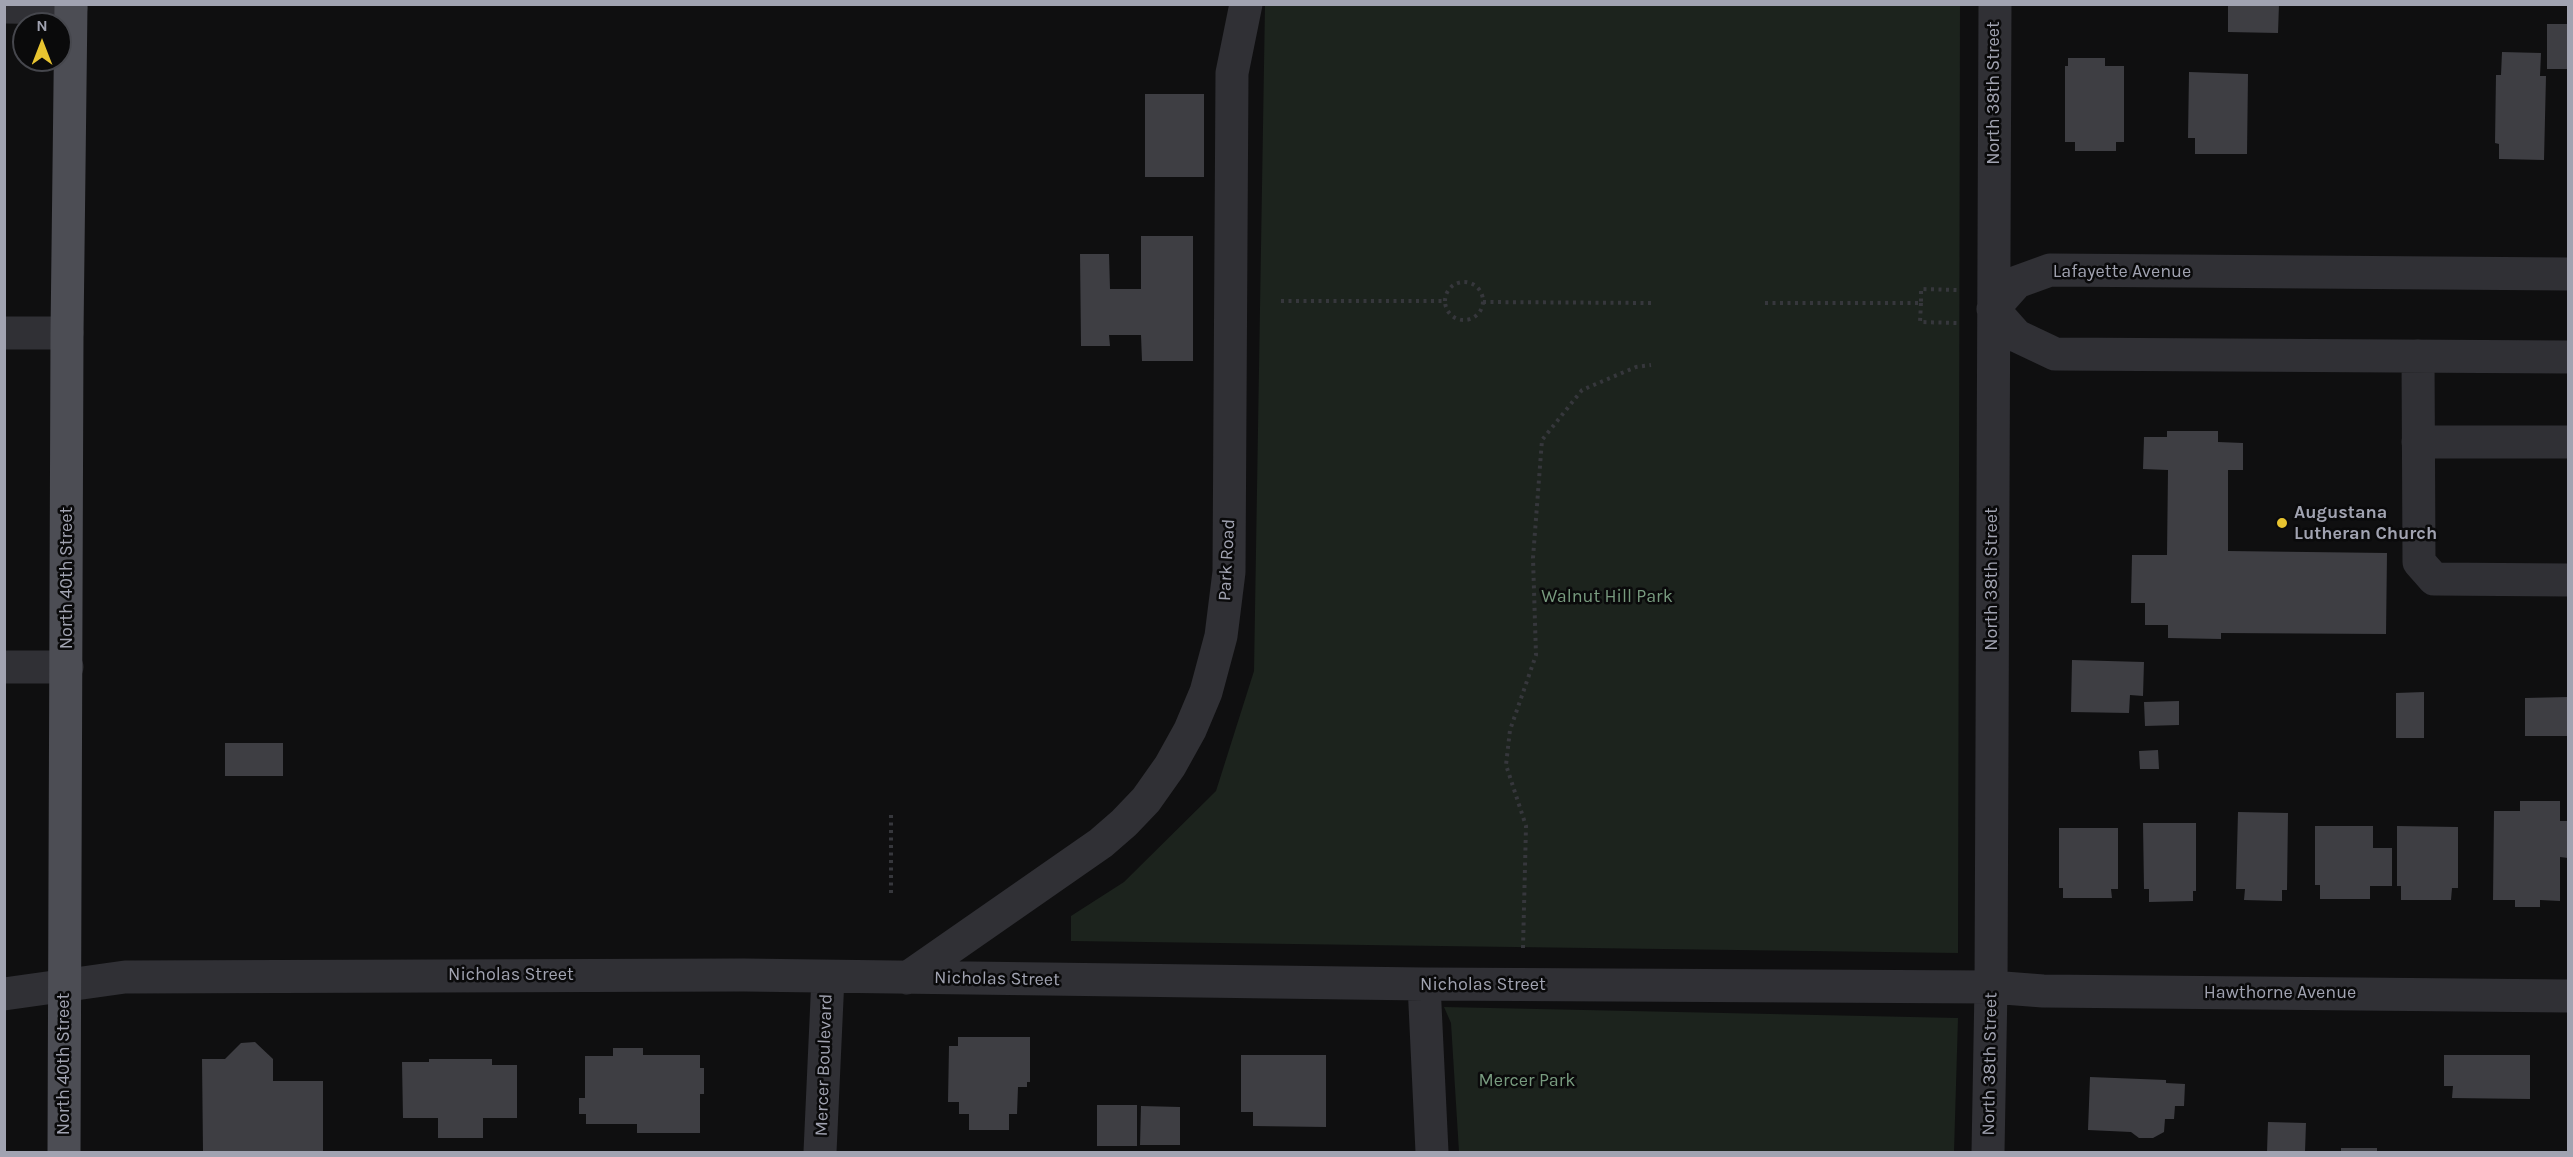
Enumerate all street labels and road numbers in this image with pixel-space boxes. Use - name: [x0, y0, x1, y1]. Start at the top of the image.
- street label: North 38th Street: [1983, 21, 2005, 165]
- street label: Lafayette Avenue: [2053, 261, 2191, 283]
- street label: North 40th Street: [56, 507, 78, 649]
- street label: North 38th Street: [1981, 507, 2003, 651]
- street label: Park Road: [1214, 518, 1240, 602]
- street label: Nicholas Street: [448, 964, 574, 986]
- street label: Nicholas Street: [934, 967, 1060, 991]
- street label: Nicholas Street: [1420, 974, 1546, 996]
- street label: Hawthorne Avenue: [2204, 982, 2356, 1004]
- street label: North 38th Street: [1978, 992, 2002, 1136]
- street label: North 40th Street: [53, 993, 75, 1135]
- street label: Mercer Boulevard: [811, 993, 837, 1137]

